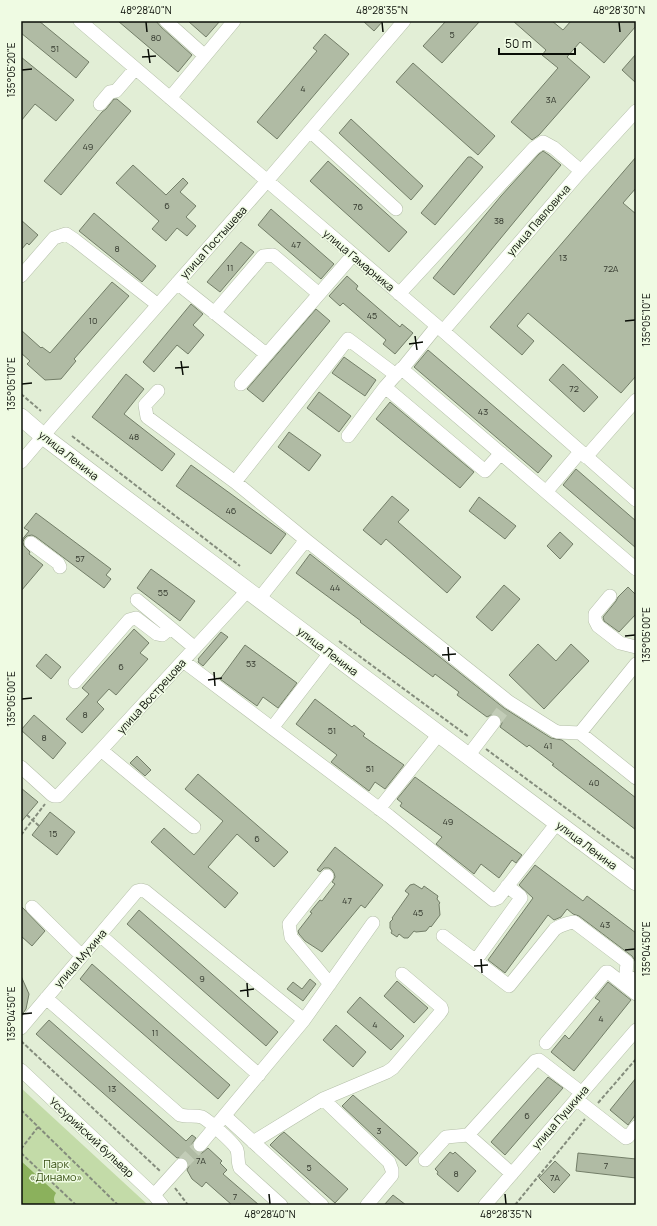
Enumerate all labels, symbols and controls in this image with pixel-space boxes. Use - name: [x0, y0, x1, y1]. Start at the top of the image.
- text: 48°28'40"N: [120, 3, 172, 17]
- text: 48°28'35"N: [356, 3, 408, 17]
- text: 48°28'30"N: [593, 3, 645, 17]
- house number: 5: [449, 28, 455, 41]
- scale bar: [499, 30, 575, 56]
- house number: 80: [151, 31, 161, 44]
- text: 50 m: [505, 35, 532, 52]
- text: 135°05'20"E: [4, 42, 18, 98]
- house number: 51: [51, 42, 59, 55]
- house number: 4: [300, 82, 306, 95]
- house number: 3А: [546, 93, 557, 106]
- house number: 49: [83, 140, 93, 153]
- street label: улица Павловича: [503, 181, 573, 259]
- house number: 6: [164, 199, 170, 212]
- house number: 76: [353, 200, 363, 213]
- street label: улица Постышева: [176, 202, 250, 282]
- house number: 38: [494, 214, 504, 227]
- street label: улица Гамарника: [320, 226, 398, 294]
- house number: 47: [291, 238, 301, 251]
- house number: 8: [114, 242, 120, 255]
- house number: 13: [559, 251, 567, 264]
- house number: 11: [226, 261, 234, 274]
- house number: 72А: [603, 262, 619, 275]
- text: 135°05'10"E: [639, 293, 653, 347]
- house number: 45: [367, 309, 377, 322]
- house number: 10: [89, 314, 98, 327]
- text: 135°05'10"E: [4, 357, 18, 411]
- house number: 72: [569, 382, 579, 395]
- house number: 43: [478, 405, 488, 418]
- street label: улица Ленина: [36, 427, 102, 483]
- house number: 48: [129, 430, 139, 443]
- house number: 46: [226, 504, 237, 517]
- house number: 57: [75, 552, 85, 565]
- house number: 44: [330, 581, 340, 594]
- house number: 55: [158, 586, 168, 599]
- text: 135°05'00"E: [639, 607, 653, 663]
- street label: улица Ленина: [294, 623, 362, 679]
- street label: улица Вострецова: [113, 655, 189, 737]
- house number: 53: [246, 657, 256, 670]
- house number: 6: [118, 660, 124, 673]
- text: 135°05'00"E: [4, 671, 18, 727]
- house number: 8: [82, 708, 88, 721]
- house number: 51: [328, 724, 336, 737]
- house number: 8: [41, 731, 47, 744]
- house number: 41: [544, 739, 552, 752]
- house number: 51: [366, 762, 374, 775]
- house number: 40: [589, 776, 599, 789]
- house number: 49: [443, 815, 453, 828]
- street label: улица Ленина: [553, 817, 621, 873]
- house number: 15: [49, 827, 57, 840]
- house number: 6: [254, 832, 260, 845]
- house number: 47: [342, 894, 352, 907]
- house number: 45: [413, 906, 423, 919]
- house number: 43: [600, 918, 610, 931]
- text: 135°04'50"E: [639, 921, 653, 977]
- street label: улица Мухина: [50, 926, 110, 990]
- house number: 9: [199, 972, 205, 985]
- text: 135°04'50"E: [4, 986, 18, 1042]
- house number: 4: [598, 1012, 604, 1025]
- house number: 4: [372, 1018, 378, 1031]
- house number: 11: [151, 1026, 159, 1039]
- house number: 13: [108, 1082, 116, 1095]
- street label: улица Пушкина: [528, 1082, 592, 1152]
- street label: Уссурийский бульвар: [46, 1094, 138, 1181]
- house number: 6: [524, 1109, 530, 1122]
- house number: 3: [377, 1124, 382, 1137]
- house number: 7А: [196, 1154, 206, 1167]
- park label: Парк «Динамо»: [30, 1156, 83, 1184]
- house number: 7: [604, 1159, 609, 1172]
- house number: 5: [306, 1161, 312, 1174]
- house number: 8: [453, 1167, 459, 1180]
- house number: 7А: [550, 1171, 560, 1184]
- house number: 7: [233, 1190, 238, 1203]
- text: 48°28'40"N: [244, 1207, 296, 1221]
- text: 48°28'35"N: [480, 1207, 532, 1221]

